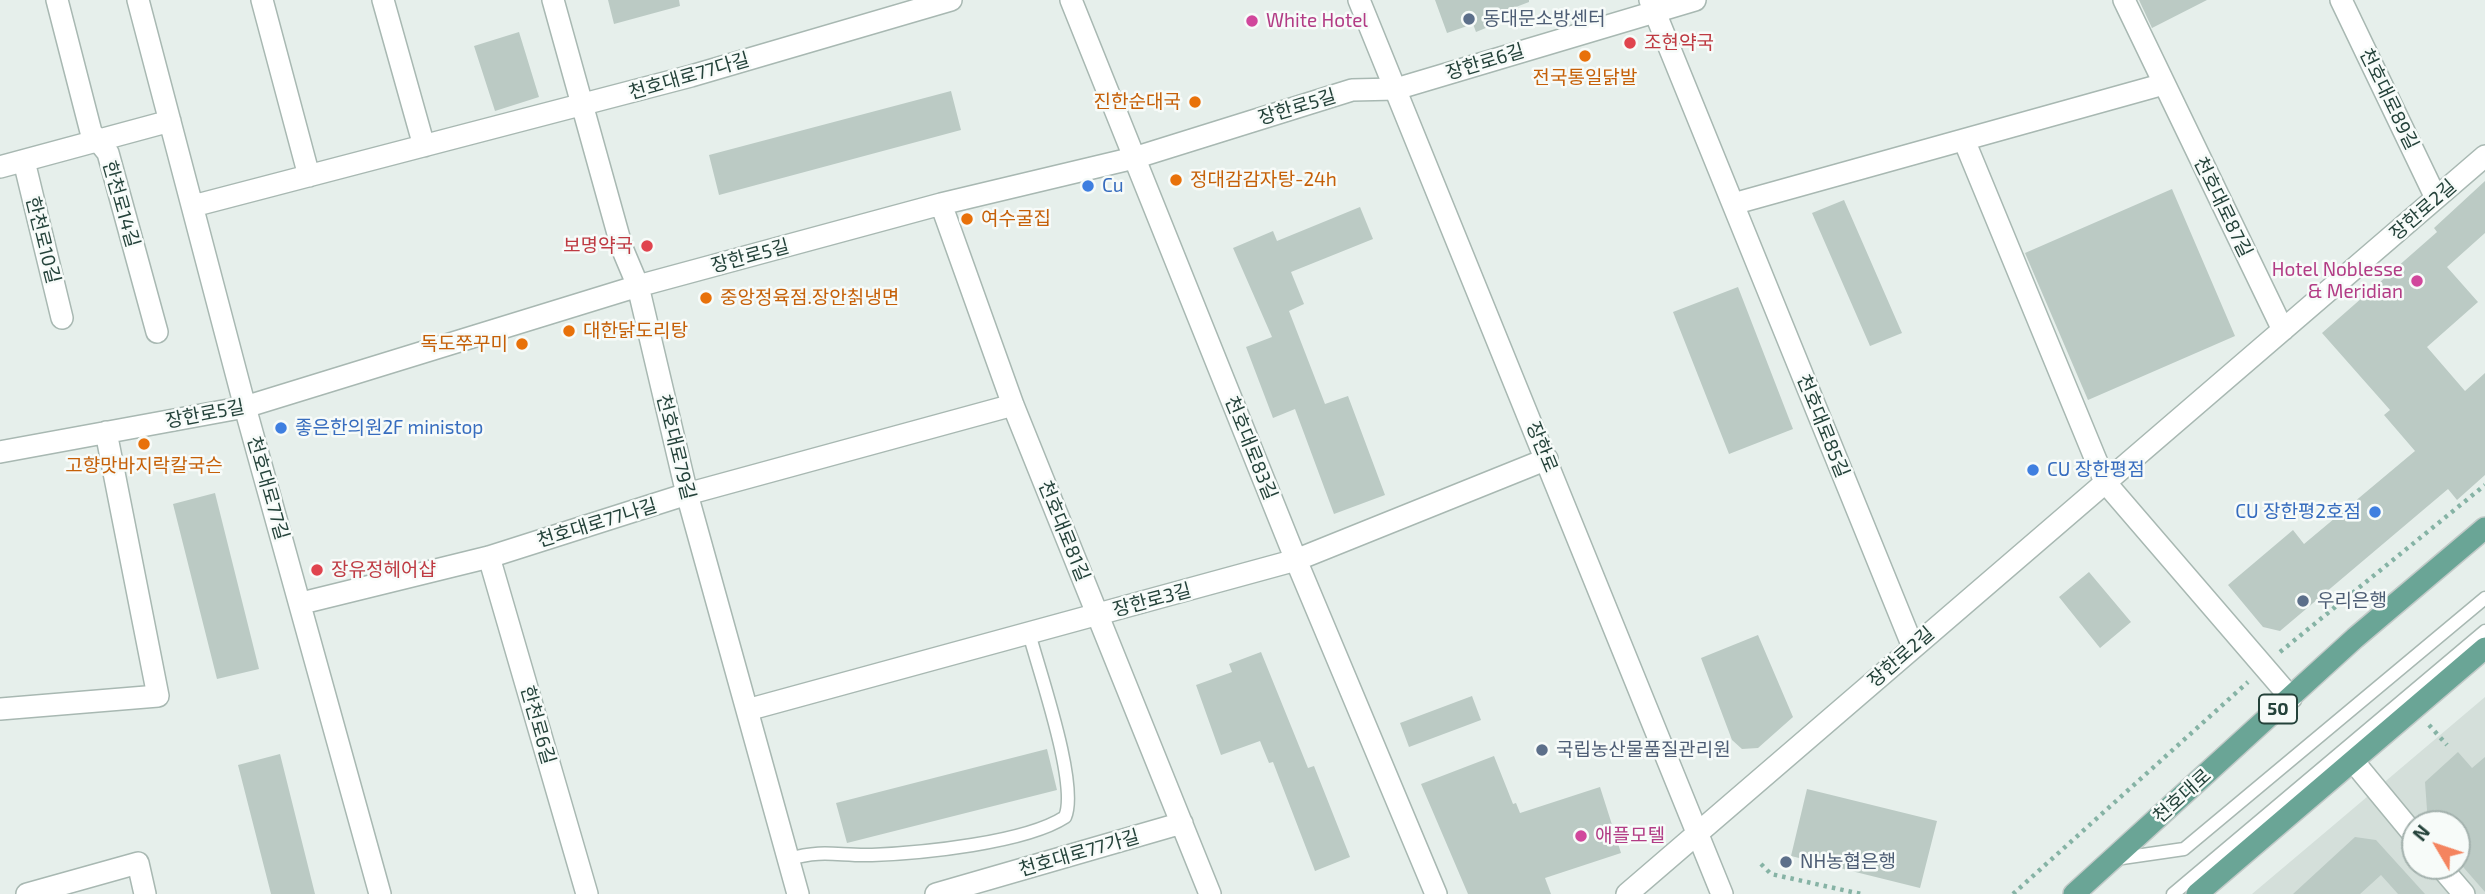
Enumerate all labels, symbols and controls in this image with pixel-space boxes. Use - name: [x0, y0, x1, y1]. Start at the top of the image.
- place label: 동대문소방센터: [1483, 8, 1605, 30]
- place label: White Hotel: [1266, 10, 1368, 32]
- marker: 동대문소방센터: [1461, 11, 1477, 27]
- marker: White Hotel: [1244, 13, 1260, 29]
- place label: 조현약국: [1644, 32, 1714, 54]
- marker: 조현약국: [1622, 35, 1638, 51]
- street label: 장한로6길: [1443, 39, 1527, 85]
- street label: 천호대로89길: [2355, 45, 2423, 153]
- street label: 천호대로77다길: [626, 48, 752, 104]
- marker: 전국통일닭발: [1577, 48, 1593, 64]
- place label: 전국통일닭발: [1533, 67, 1637, 89]
- street label: 장한로5길: [1255, 84, 1339, 130]
- place label: 진한순대국: [1094, 91, 1181, 113]
- marker: 진한순대국: [1187, 94, 1203, 110]
- street label: 천호대로87길: [2189, 153, 2257, 261]
- street label: 한천로14길: [98, 158, 144, 250]
- place label: 정대감감자탕-24h: [1190, 169, 1337, 191]
- marker: 정대감감자탕-24h: [1168, 172, 1184, 188]
- place label: Cu: [1102, 175, 1124, 197]
- street label: 장한로2길: [2385, 175, 2461, 245]
- marker: Cu: [1080, 178, 1096, 194]
- street label: 한천로10길: [21, 194, 65, 286]
- place label: 여수굴집: [981, 208, 1051, 230]
- marker: 여수굴집: [959, 211, 975, 227]
- place label: 보명약국: [563, 235, 633, 257]
- street label: 장한로5길: [708, 235, 792, 277]
- marker: 보명약국: [639, 238, 655, 254]
- place label: Hotel Noblesse & Meridian: [2272, 259, 2403, 303]
- marker: Hotel Noblesse & Meridian: [2409, 273, 2425, 289]
- place label: 중앙정육점.장안칡냉면: [720, 287, 899, 309]
- marker: 중앙정육점.장안칡냉면: [698, 290, 714, 306]
- place label: 대한닭도리탕: [583, 320, 688, 342]
- marker: 대한닭도리탕: [561, 323, 577, 339]
- place label: 독도쭈꾸미: [421, 333, 508, 355]
- marker: 독도쭈꾸미: [514, 336, 530, 352]
- street label: 천호대로85길: [1792, 371, 1854, 481]
- street label: 천호대로79길: [652, 392, 700, 502]
- street label: 천호대로83길: [1220, 393, 1282, 503]
- street label: 장한로5길: [164, 395, 246, 433]
- place label: 좋은한의원2F ministop: [295, 417, 483, 439]
- street label: 장한로: [1522, 418, 1562, 476]
- marker: 좋은한의원2F ministop: [273, 420, 289, 436]
- street label: 천호대로77길: [242, 433, 294, 543]
- marker: 고향맛바지락칼국슨: [136, 436, 152, 452]
- place label: 고향맛바지락칼국슨: [65, 455, 223, 477]
- place label: CU 장한평점: [2047, 459, 2145, 481]
- marker: CU 장한평점: [2025, 462, 2041, 478]
- street label: 천호대로81길: [1033, 477, 1095, 585]
- street label: 천호대로77나길: [534, 494, 660, 552]
- place label: CU 장한평2호점: [2235, 501, 2361, 523]
- marker: CU 장한평2호점: [2367, 504, 2383, 520]
- place label: 장유정헤어샵: [331, 559, 436, 581]
- marker: 장유정헤어샵: [309, 562, 325, 578]
- street label: 장한로3길: [1110, 579, 1194, 621]
- place label: 우리은행: [2317, 590, 2387, 612]
- marker: 우리은행: [2295, 593, 2311, 609]
- street label: 장한로2길: [1863, 622, 1939, 692]
- street label: 한천로6길: [516, 683, 560, 767]
- road number: 50: [2259, 694, 2297, 724]
- place label: 국립농산물품질관리원: [1556, 739, 1731, 761]
- marker: 국립농산물품질관리원: [1534, 742, 1550, 758]
- street label: 천호대로: [2148, 764, 2216, 828]
- north arrow: [2401, 810, 2471, 880]
- text: N: [2408, 820, 2434, 845]
- street label: 천호대로77가길: [1016, 825, 1142, 881]
- place label: 애플모텔: [1595, 825, 1665, 847]
- marker: 애플모텔: [1573, 828, 1589, 844]
- place label: NH농협은행: [1800, 851, 1896, 873]
- marker: NH농협은행: [1778, 854, 1794, 870]

